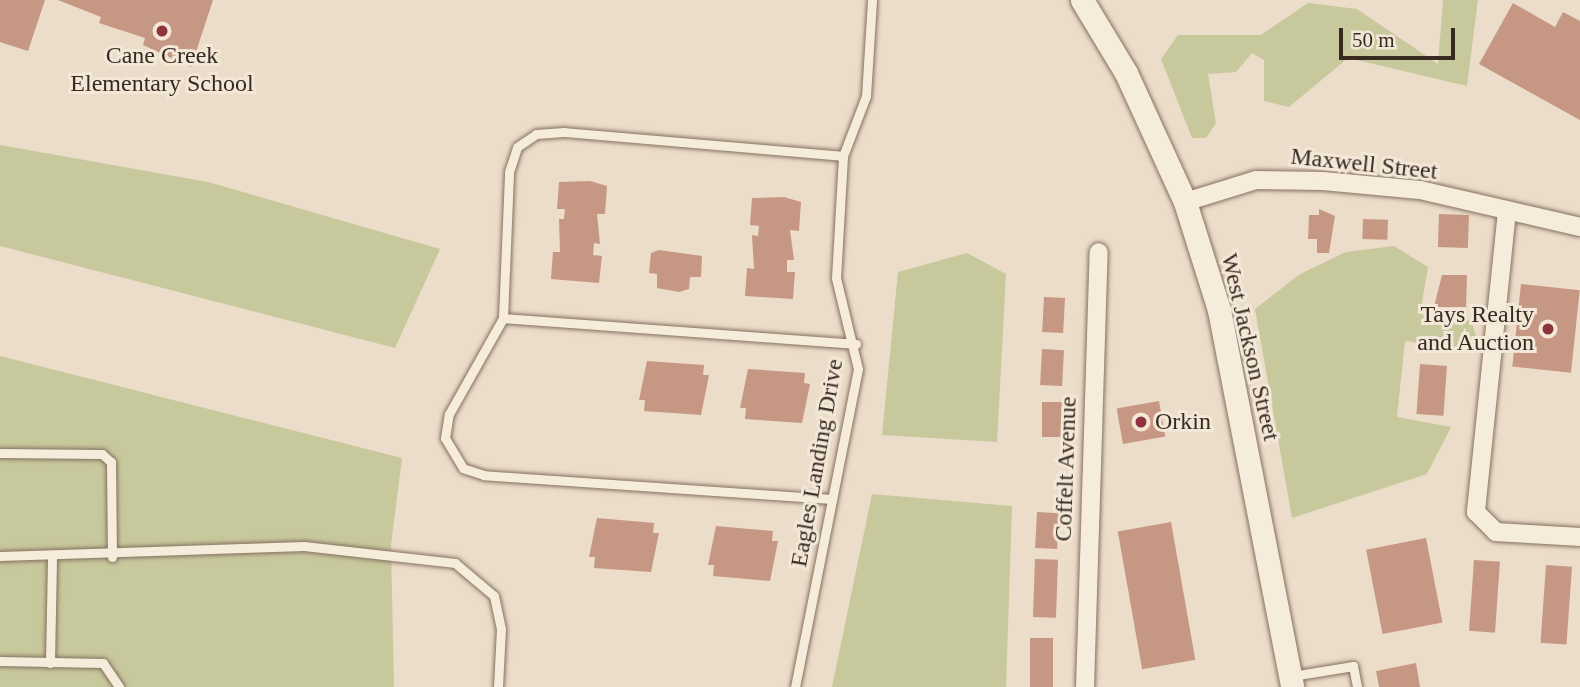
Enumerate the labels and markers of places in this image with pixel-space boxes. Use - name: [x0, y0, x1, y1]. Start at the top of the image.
- marker: Cane Creek Elementary School: [154, 23, 170, 39]
- place label: Cane Creek Elementary School: [70, 42, 254, 98]
- place label: Tays Realty and Auction: [1416, 301, 1534, 357]
- marker: Tays Realty and Auction: [1540, 321, 1556, 337]
- place label: Orkin: [1155, 408, 1211, 436]
- marker: Orkin: [1133, 414, 1149, 430]

